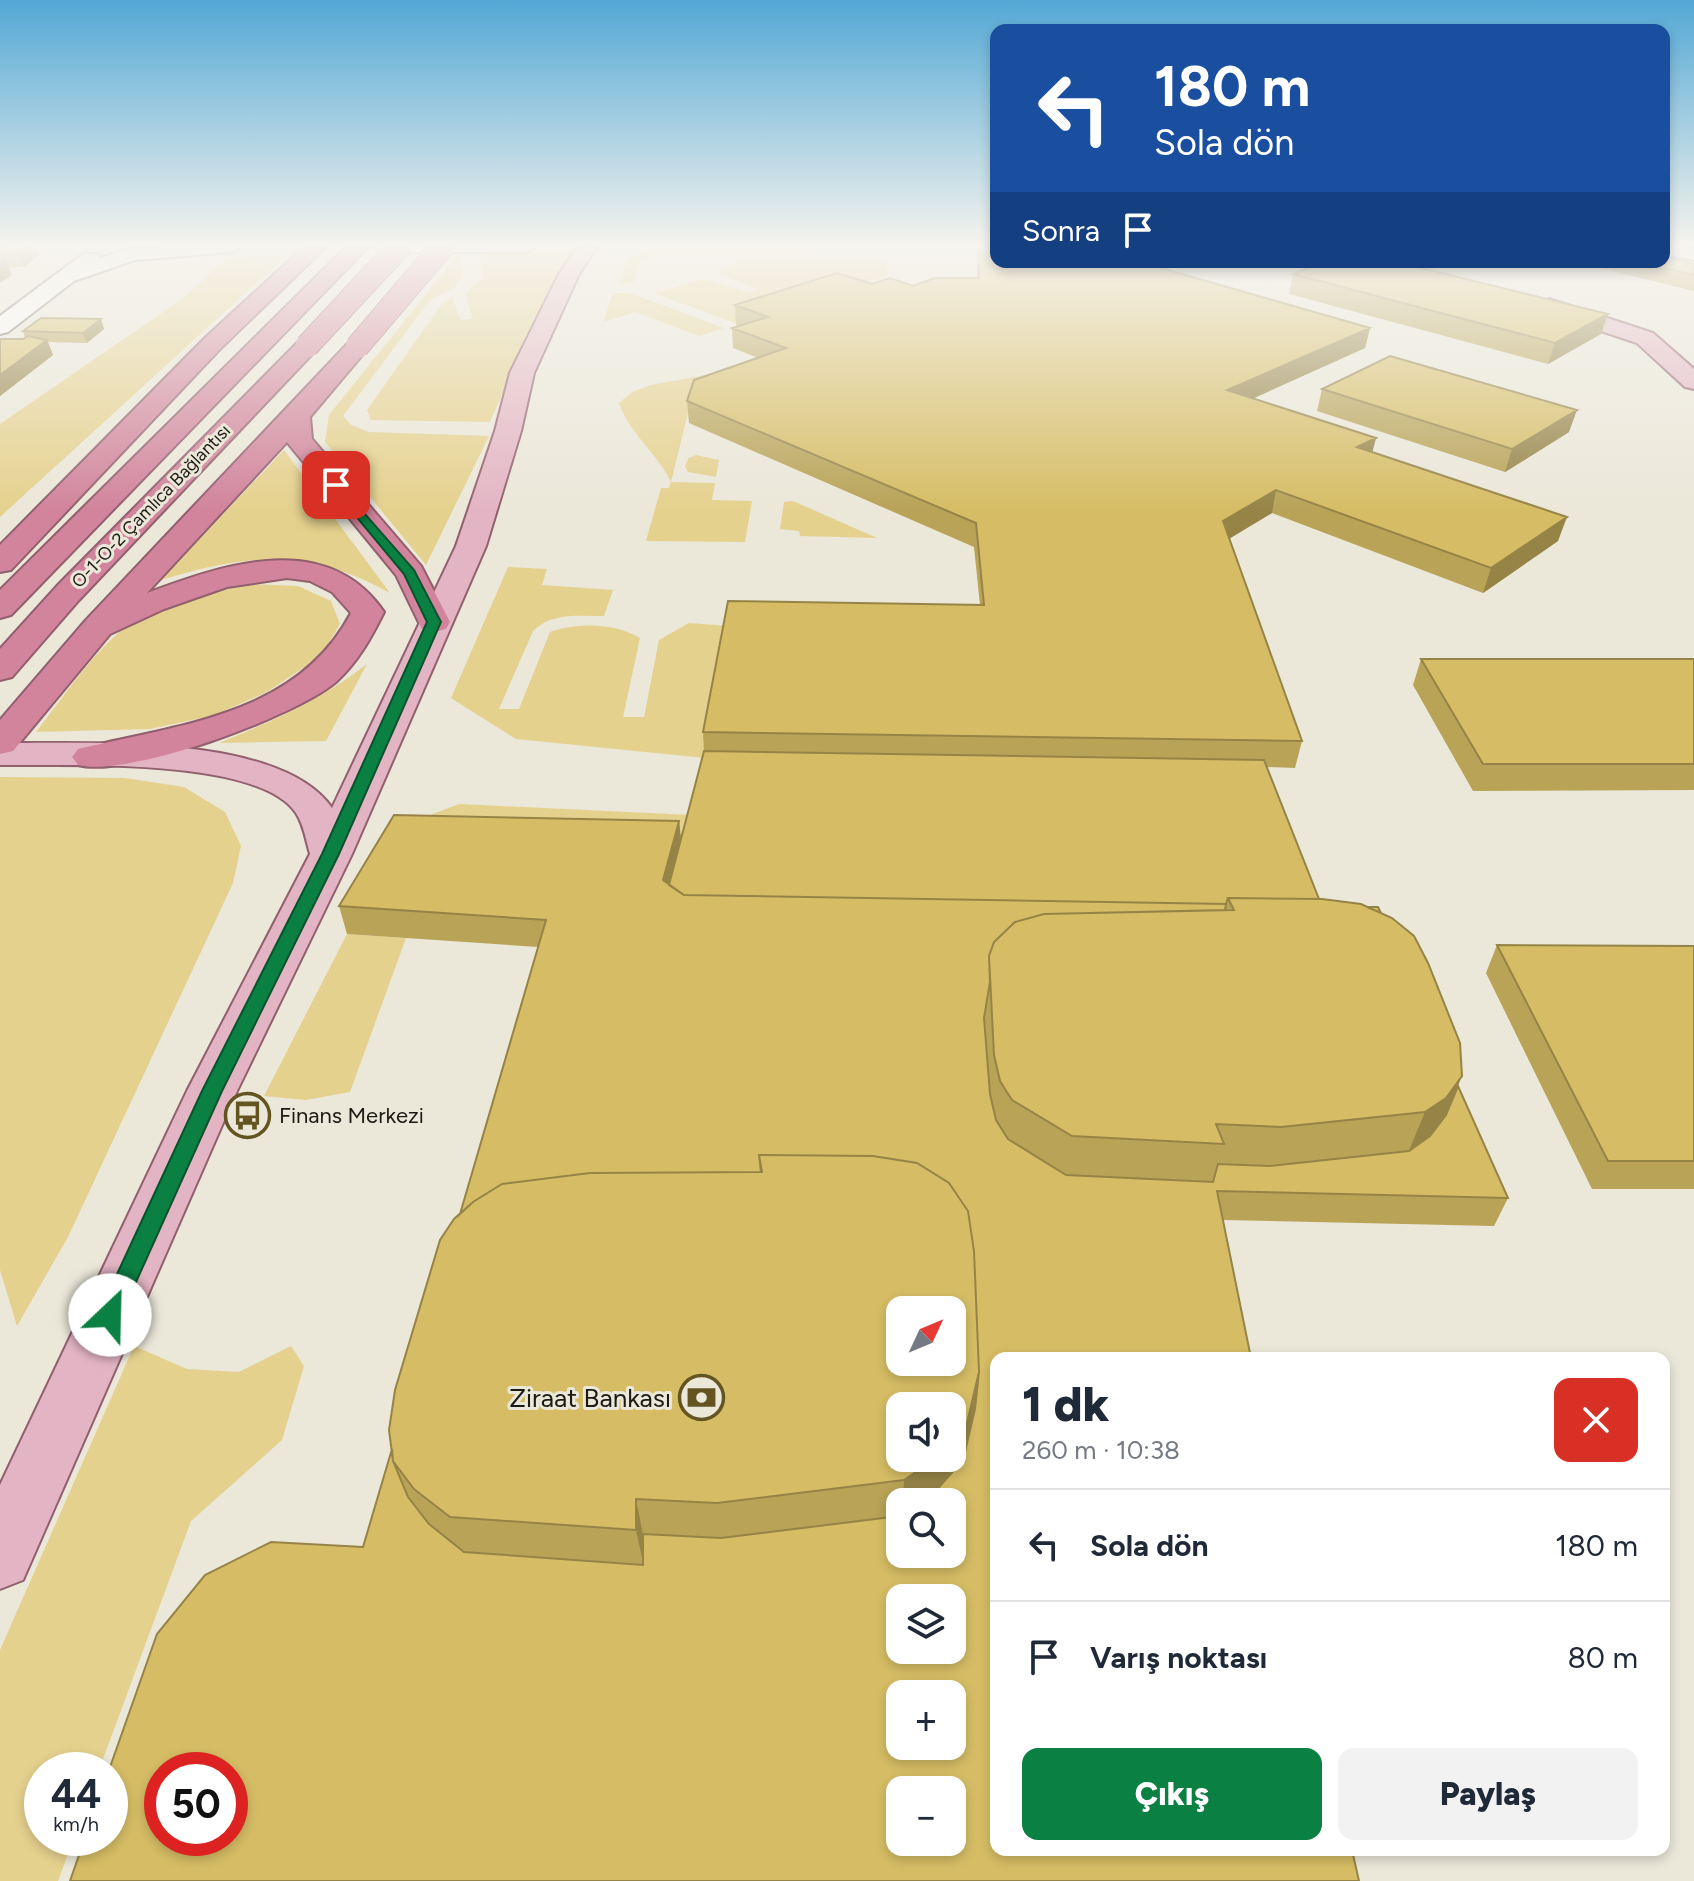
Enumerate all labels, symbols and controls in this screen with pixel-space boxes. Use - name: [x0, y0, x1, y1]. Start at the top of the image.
- text: 180 m: [1154, 53, 1310, 120]
- icon: left: [1022, 56, 1126, 160]
- text: Sola dön: [1154, 121, 1294, 164]
- icon: arrive: [1116, 208, 1160, 252]
- text: Sonra: [1022, 212, 1100, 249]
- street label: O-1-O-2 Çamlıca Bağlantısı: [67, 420, 235, 592]
- pin: [302, 451, 370, 519]
- icon: arrive: [314, 463, 358, 507]
- bus stop icon: Finans Merkezi: [224, 1091, 272, 1139]
- place label: Finans Merkezi: [279, 1102, 424, 1129]
- position arrow: [68, 1273, 152, 1357]
- north arrow: [886, 1296, 966, 1376]
- map controls: [886, 1296, 966, 1856]
- bank icon: Ziraat Bankası: [678, 1374, 726, 1422]
- text: 1 dk: [1022, 1375, 1109, 1433]
- button: close: [1554, 1378, 1638, 1462]
- place label: Ziraat Bankası: [509, 1382, 671, 1414]
- button: sound: [886, 1392, 966, 1472]
- text: 260 m · 10:38: [1022, 1434, 1180, 1466]
- button: search: [886, 1488, 966, 1568]
- icon: left: [1022, 1523, 1066, 1567]
- text: Sola dön: [1090, 1527, 1208, 1564]
- text: 180 m: [1555, 1527, 1638, 1564]
- button: layers: [886, 1584, 966, 1664]
- icon: arrive: [1022, 1635, 1066, 1679]
- text: Varış noktası: [1090, 1639, 1267, 1676]
- text: 80 m: [1567, 1639, 1638, 1676]
- button: +: [886, 1680, 966, 1760]
- button: Çıkış: [1022, 1748, 1322, 1840]
- button: Paylaş: [1338, 1748, 1638, 1840]
- speed limit sign: 50: [144, 1752, 248, 1856]
- text: 44: [51, 1770, 101, 1818]
- button: −: [886, 1776, 966, 1856]
- text: km/h: [53, 1812, 99, 1836]

